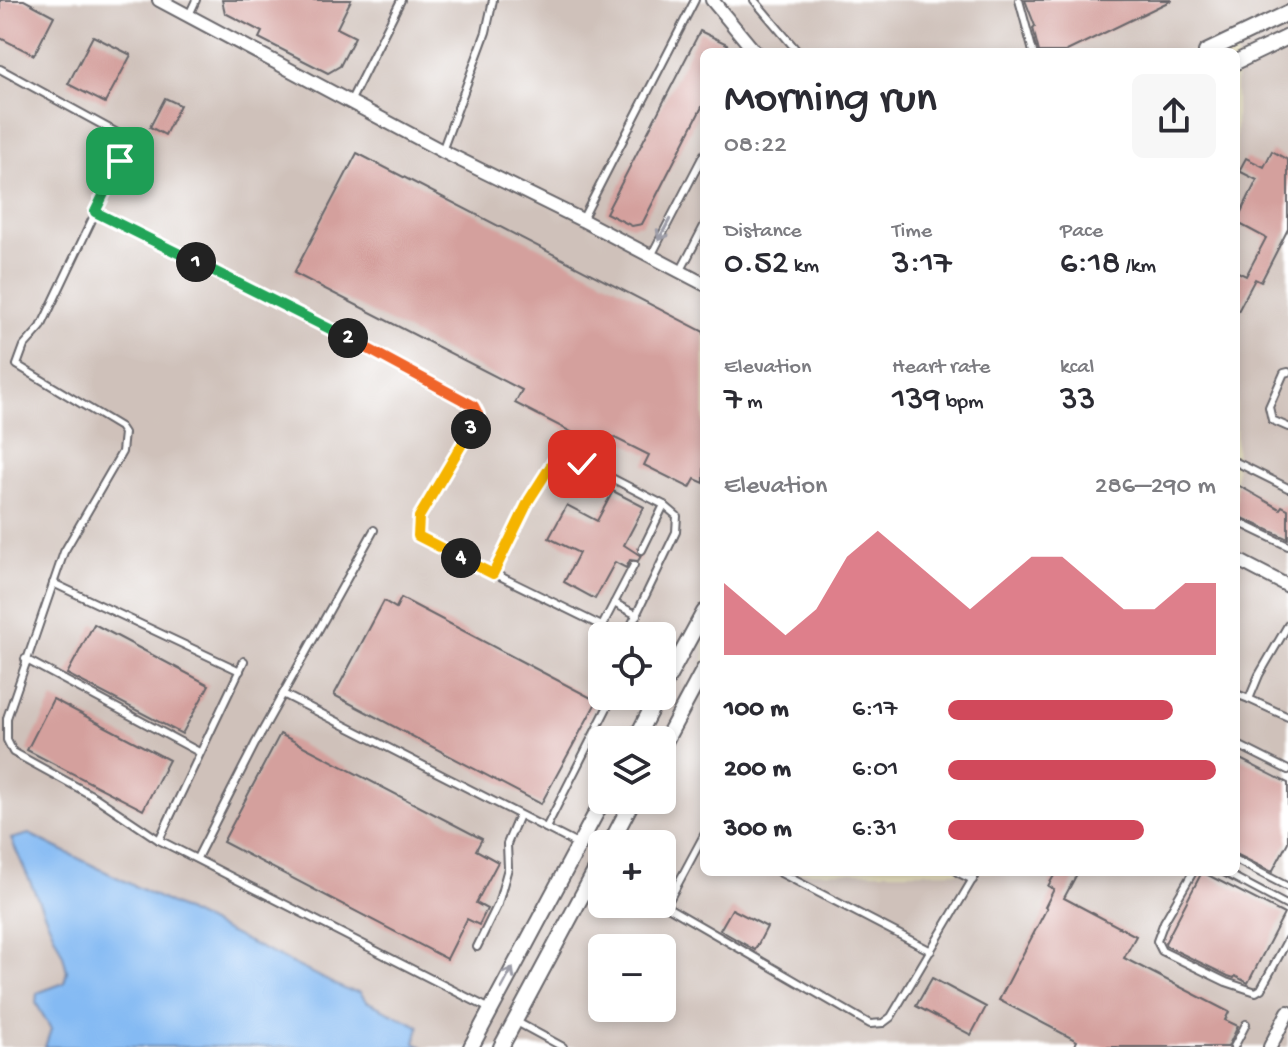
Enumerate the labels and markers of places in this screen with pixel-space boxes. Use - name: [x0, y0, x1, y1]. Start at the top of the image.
- pin: [86, 127, 154, 195]
- pin: 1: [176, 242, 216, 282]
- pin: 2: [328, 318, 368, 358]
- pin: 3: [451, 409, 491, 449]
- pin: [548, 430, 616, 498]
- pin: 4: [441, 538, 481, 578]

